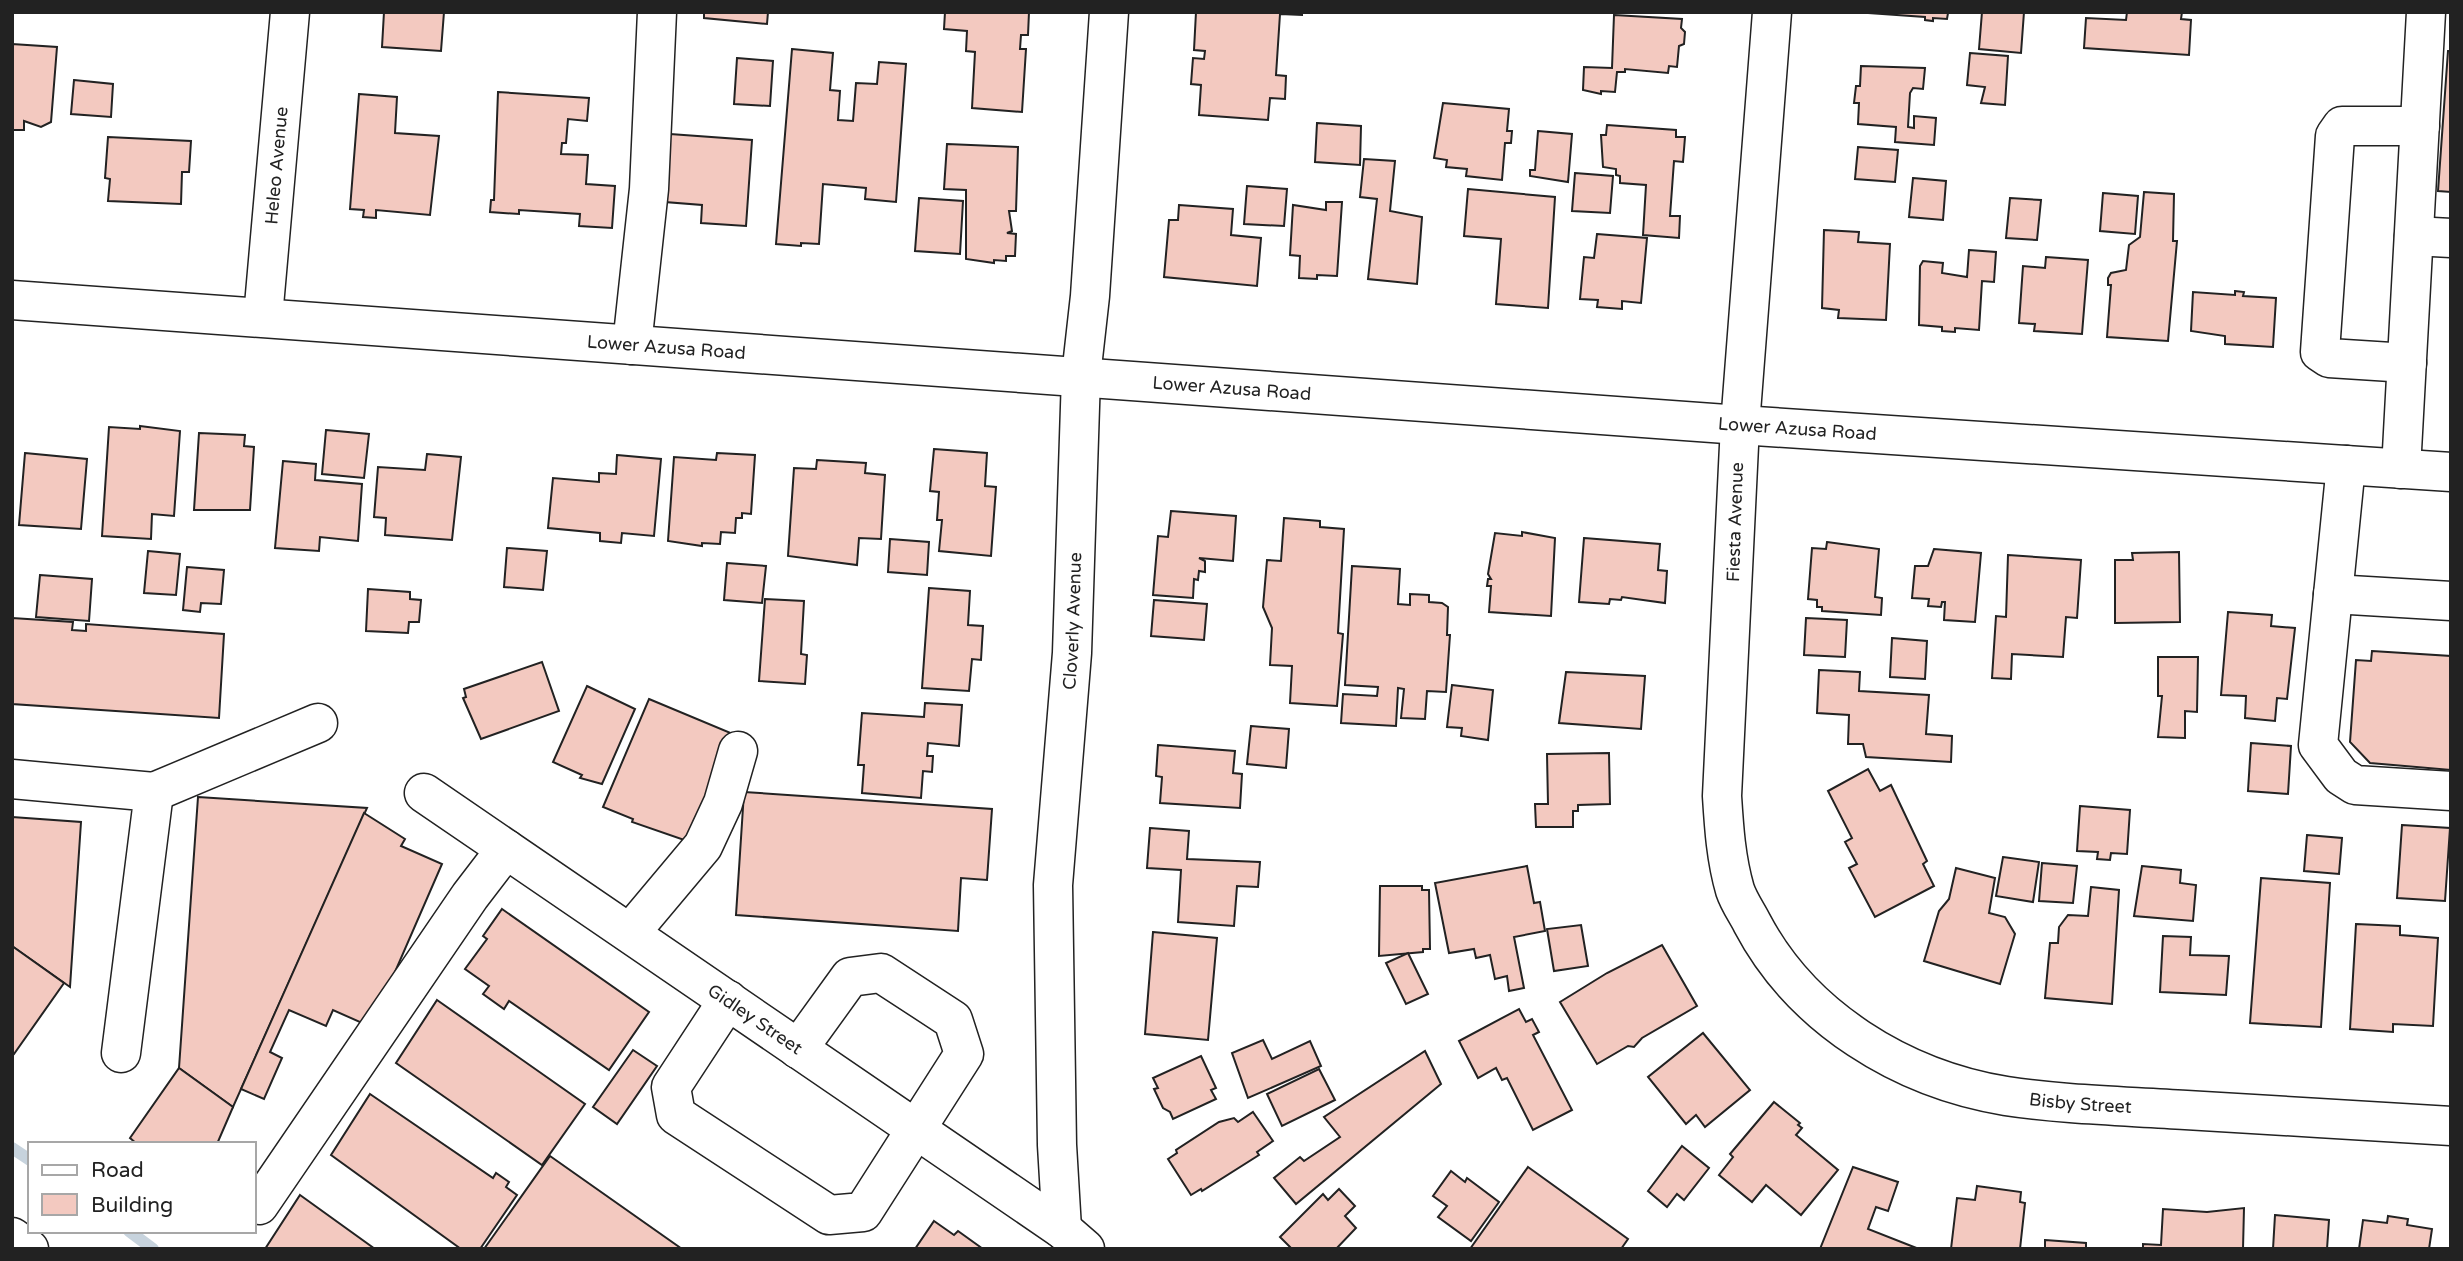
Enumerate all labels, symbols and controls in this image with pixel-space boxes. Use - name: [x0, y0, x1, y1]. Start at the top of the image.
- street label: Heleo Avenue: [260, 106, 293, 226]
- street label: Lower Azusa Road: [586, 331, 746, 364]
- street label: Lower Azusa Road: [1152, 372, 1312, 405]
- street label: Lower Azusa Road: [1717, 412, 1878, 445]
- street label: Fiesta Avenue: [1722, 462, 1748, 582]
- street label: Cloverly Avenue: [1058, 552, 1086, 691]
- street label: Gidley Street: [703, 979, 807, 1059]
- street label: Bisby Street: [2028, 1088, 2132, 1118]
- legend: [28, 1142, 256, 1233]
- text: Road: [91, 1158, 144, 1183]
- text: Building: [91, 1193, 173, 1218]

